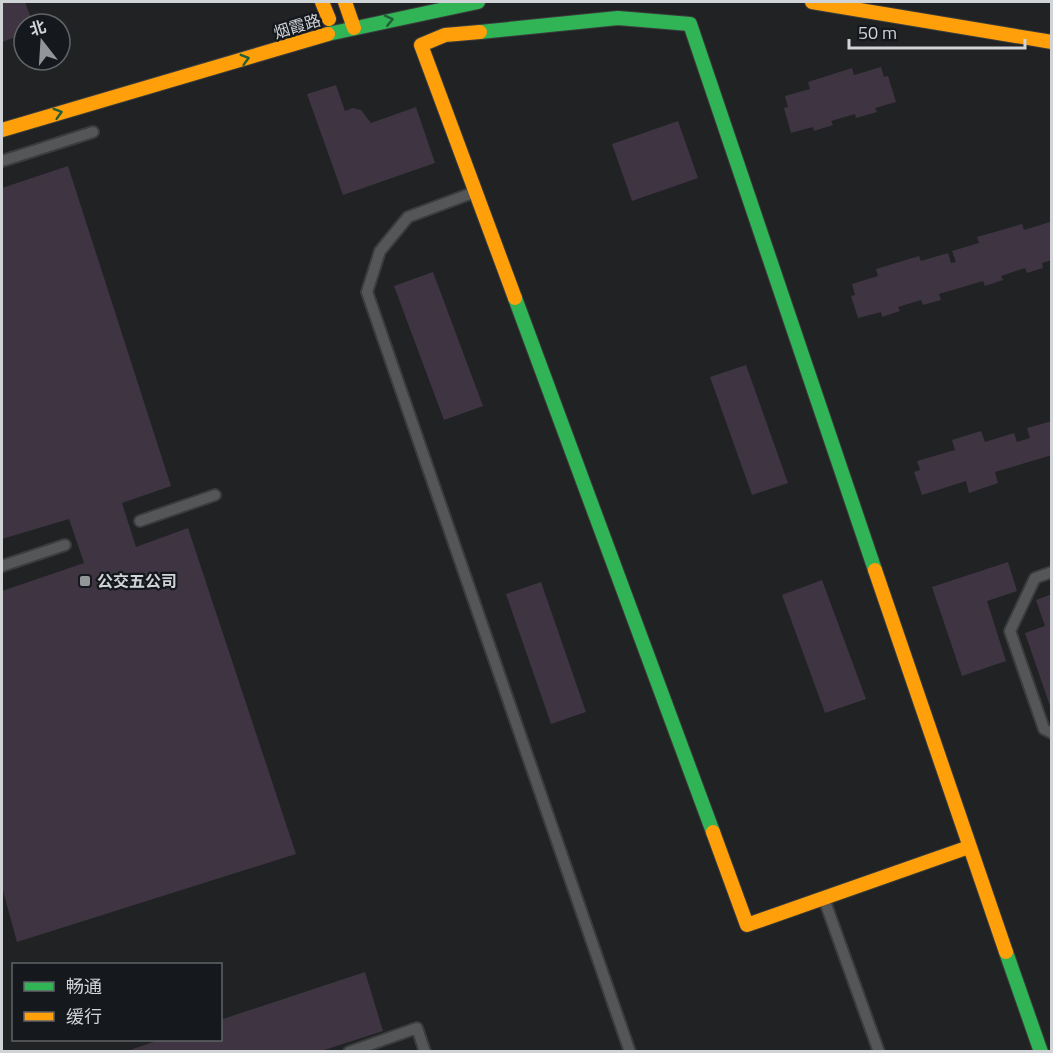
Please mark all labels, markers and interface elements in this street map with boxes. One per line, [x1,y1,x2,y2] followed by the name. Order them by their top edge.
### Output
[271,8,323,44] street label: 烟霞路
[12,12,72,72] north arrow
[849,12,1024,50] scale bar
[26,14,49,41] text: 北
[384,14,394,27] one-way arrow
[858,19,897,46] text: 50 m
[239,54,250,66] one-way arrow
[52,108,63,120] one-way arrow
[97,569,177,593] place label: 公交五公司
[78,574,92,588] marker: 公交五公司
[12,963,222,1041] legend
[66,973,102,1000] text: 畅通
[66,1003,102,1030] text: 缓行

